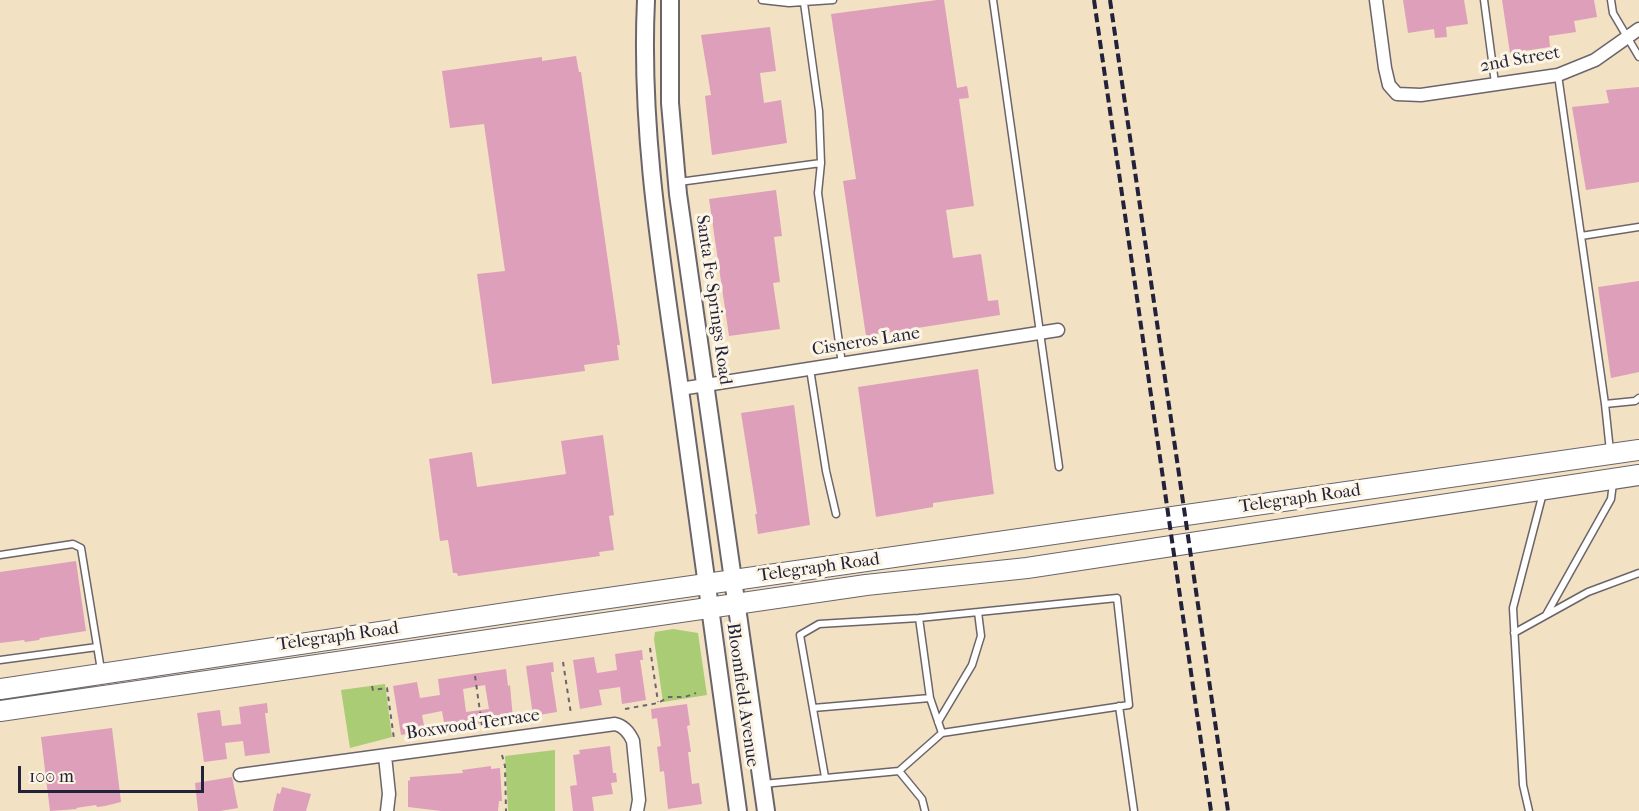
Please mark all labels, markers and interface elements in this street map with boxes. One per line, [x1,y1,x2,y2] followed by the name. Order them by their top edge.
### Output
[1478,42,1562,78] street label: 2nd Street
[690,214,736,386] street label: Santa Fe Springs Road
[811,323,921,361] street label: Cisneros Lane
[1238,480,1362,518] street label: Telegraph Road
[757,549,881,587] street label: Telegraph Road
[276,618,400,656] street label: Telegraph Road
[721,622,763,768] street label: Bloomfield Avenue
[405,705,541,745] street label: Boxwood Terrace
[21,754,207,792] scale bar
[29,766,74,787] text: 100 m

